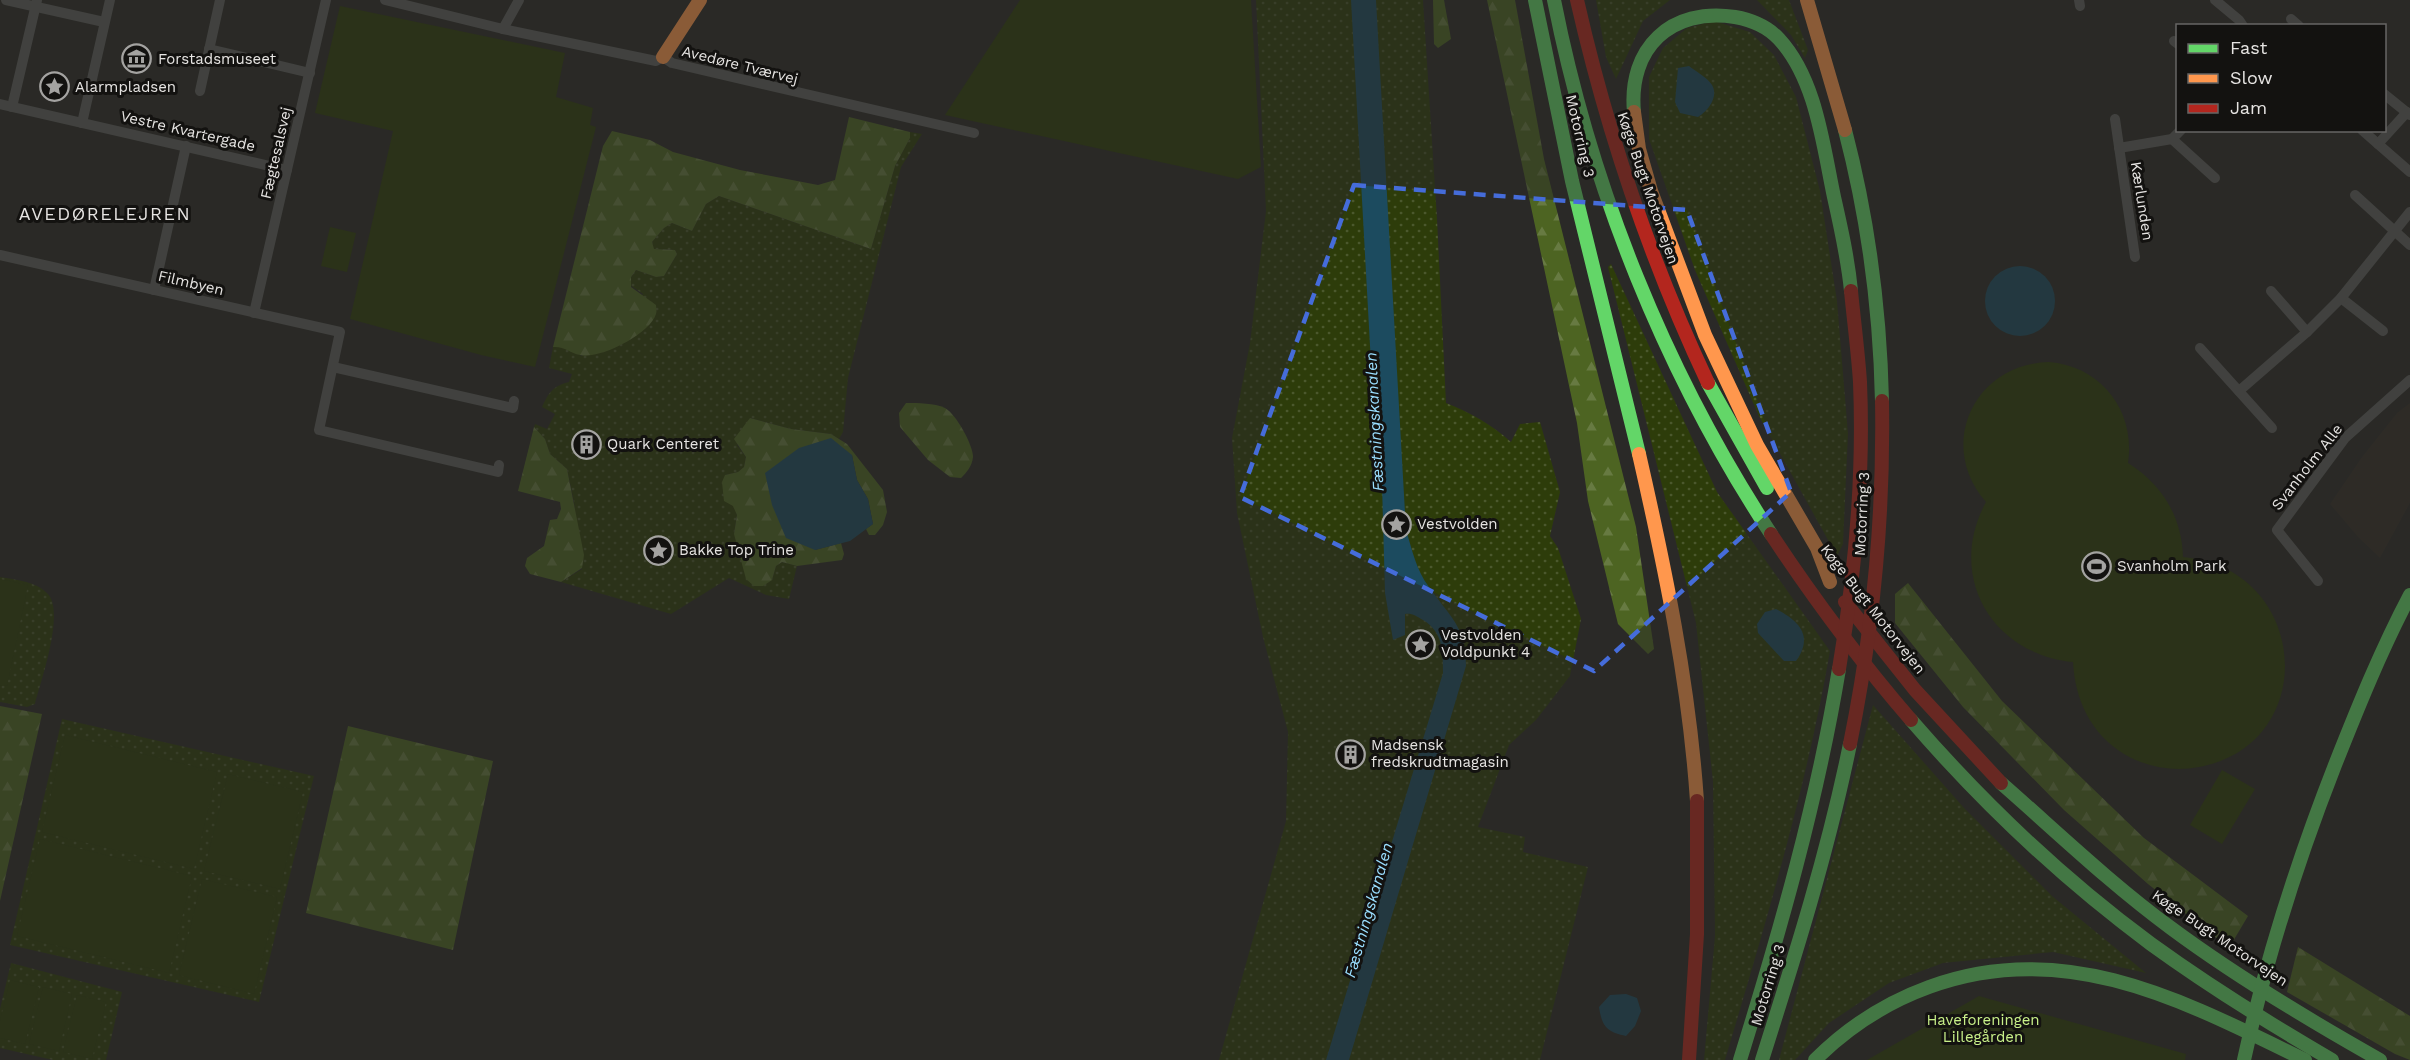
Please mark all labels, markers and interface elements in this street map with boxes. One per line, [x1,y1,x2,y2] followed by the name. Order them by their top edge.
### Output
[2176,24,2386,132] legend
[2230,37,2268,58] text: Fast
[680,42,800,88] street label: Avedøre Tværvej
[121,43,153,75] museum icon: Forstadsmuseet
[158,50,277,68] place label: Forstadsmuseet
[2230,67,2273,88] text: Slow
[38,71,70,103] place icon: Alarmpladsen
[75,78,176,96] place label: Alarmpladsen
[1562,93,1598,179] street label: Motorring 3
[2230,97,2267,118] text: Jam
[257,105,295,201] street label: Fægtesalsvej
[119,107,257,155] street label: Vestre Kvartergade
[1613,110,1683,266] street label: Køge Bugt Motorvejen
[2127,160,2157,242] street label: Kærlunden
[19,203,191,224] district label: AVEDØRELEJREN
[156,267,226,299] street label: Filmbyen
[1361,352,1388,492] water label: Fæstningskanalen
[2268,420,2346,514] street label: Svanholm Alle
[570,428,602,460] building icon: Quark Centeret
[607,435,720,453] place label: Quark Centeret
[1851,471,1873,557] street label: Motorring 3
[1380,508,1412,540] place icon: Vestvolden
[1417,515,1498,533] place label: Vestvolden
[642,534,674,566] place icon: Bakke Top Trine
[679,541,794,559] place label: Bakke Top Trine
[1817,541,1929,677] street label: Køge Bugt Motorvejen
[2080,550,2112,582] sports icon: Svanholm Park
[2117,557,2227,575] place label: Svanholm Park
[1441,626,1530,661] place label: Vestvolden Voldpunkt 4
[1404,628,1436,660] place icon: Vestvolden Voldpunkt 4
[1371,736,1509,771] place label: Madsensk fredskrudtmagasin
[1334,738,1366,770] building icon: Madsensk fredskrudtmagasin
[1340,840,1397,980] water label: Fæstningskanalen
[2149,886,2291,990] street label: Køge Bugt Motorvejen
[1747,942,1789,1028] street label: Motorring 3
[1926,1011,2040,1046] park label: Haveforeningen Lillegården

